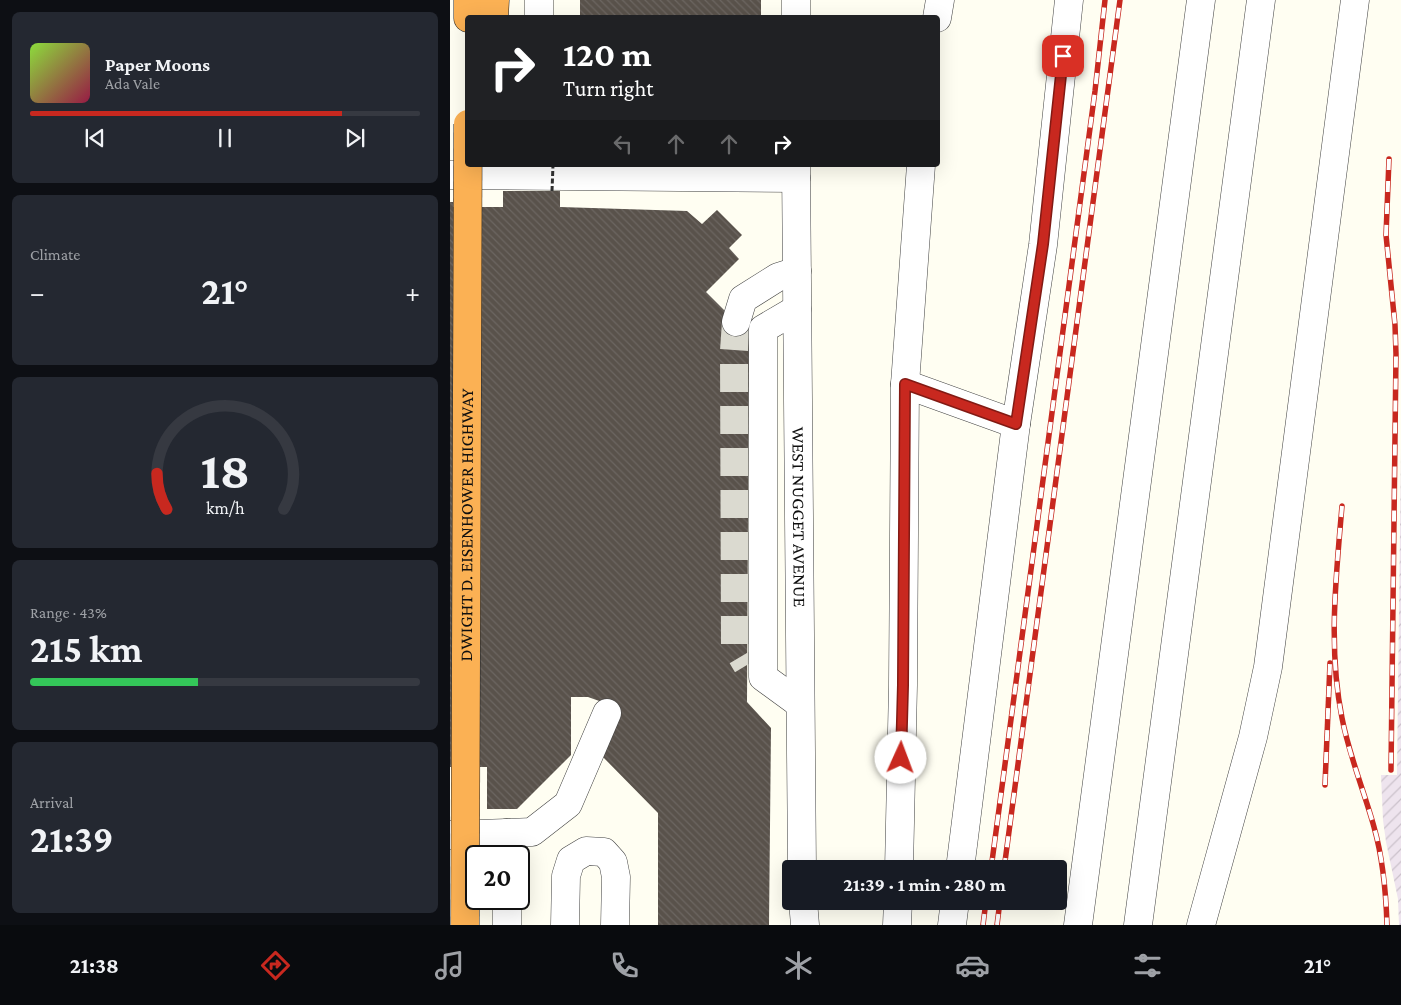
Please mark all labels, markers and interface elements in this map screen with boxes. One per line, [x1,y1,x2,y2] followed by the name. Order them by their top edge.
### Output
[480,35,545,100] icon: right
[563,35,652,74] text: 120 m
[1042,35,1084,77] pin
[1049,42,1077,70] icon: arrive
[105,54,210,75] text: Paper Moons
[105,75,160,92] text: Ada Vale
[563,76,654,101] text: Turn right
[81,124,109,152] icon: previous
[211,124,239,152] icon: pause
[341,124,369,152] icon: next
[609,130,637,158] icon: left
[662,130,690,158] icon: ahead
[715,130,743,158] icon: ahead
[768,130,796,158] icon: right
[30,246,80,263] text: Climate
[201,270,249,312] text: 21°
[30,277,45,308] text: −
[405,277,420,308] text: +
[456,388,477,662] street label: DWIGHT D. EISENHOWER HIGHWAY
[788,427,810,607] street label: WEST NUGGET AVENUE
[200,441,250,499] text: 18
[206,498,245,518] text: km/h
[30,604,107,621] text: Range · 43%
[30,628,142,670] text: 215 km
[874,731,926,783] position arrow
[30,794,74,811] text: Arrival
[30,818,113,860] text: 21:39
[465,845,530,910] speed limit sign: 20
[843,874,1006,895] text: 21:39 · 1 min · 280 m
[258,948,293,983] icon: directions
[432,948,467,983] icon: music
[607,948,642,983] icon: phone
[781,948,816,983] icon: climate
[955,948,990,983] icon: car
[1130,948,1165,983] icon: filters
[70,953,119,978] text: 21:38
[1304,953,1331,978] text: 21°

